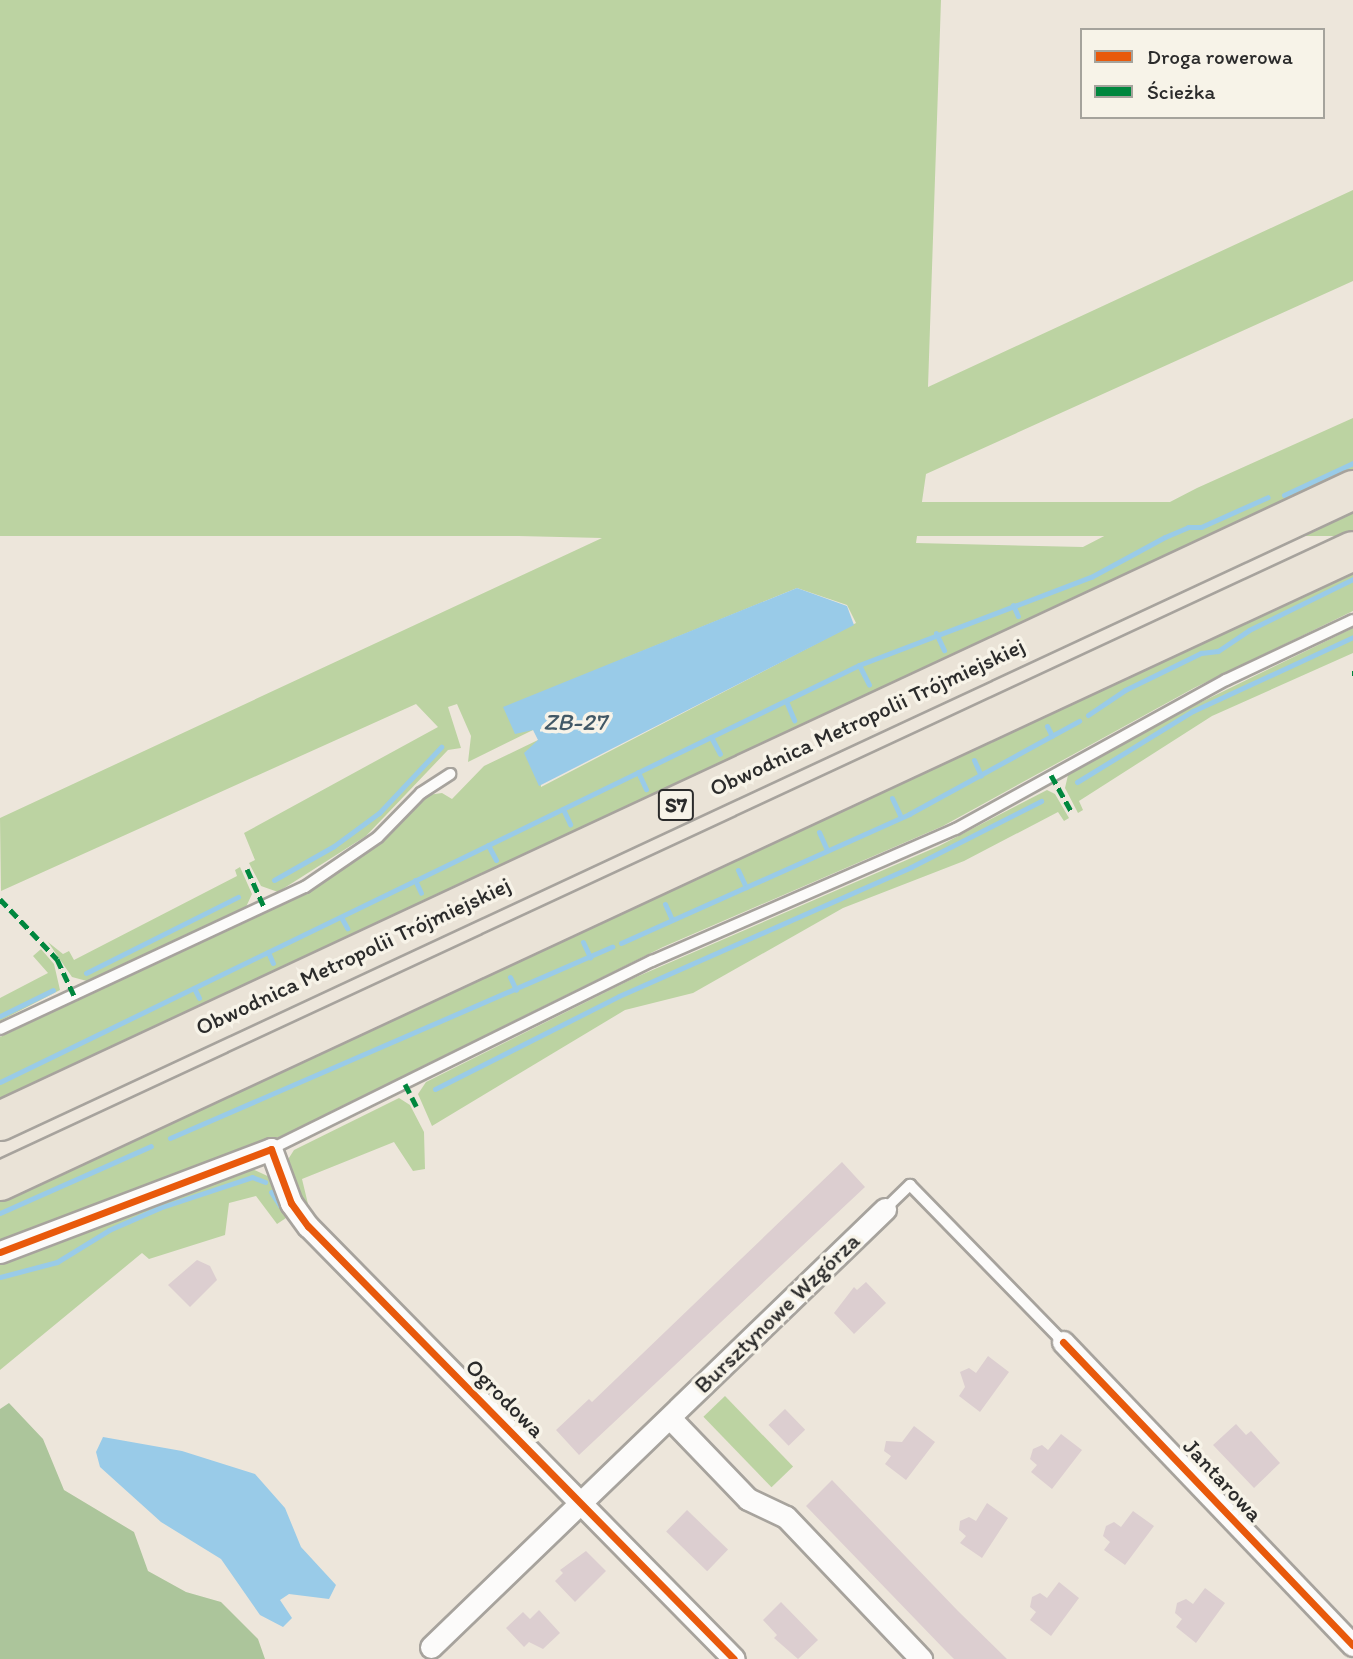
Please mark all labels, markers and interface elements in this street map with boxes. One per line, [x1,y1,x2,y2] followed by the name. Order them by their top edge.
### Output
[1080,28,1325,119] legend
[1147,44,1293,69] text: Droga rowerowa
[1147,79,1215,104] text: Ścieżka
[705,632,1029,802] street label: Obwodnica Metropolii Trójmiejskiej
[544,708,606,736] water label: ZB-27
[657,788,695,822] road number: S7
[191,871,515,1041] street label: Obwodnica Metropolii Trójmiejskiej
[689,1227,865,1399] street label: Bursztynowe Wzgórza
[460,1353,550,1443] street label: Ogrodowa
[1177,1433,1269,1527] street label: Jantarowa

